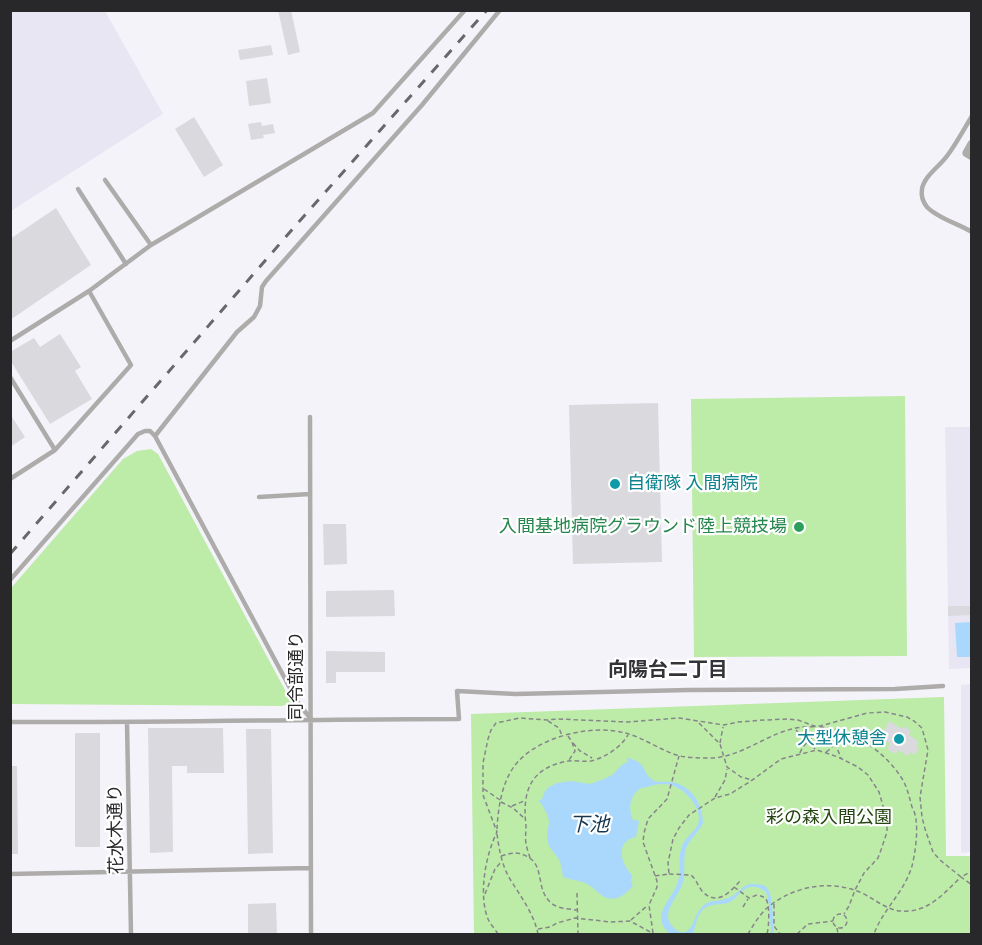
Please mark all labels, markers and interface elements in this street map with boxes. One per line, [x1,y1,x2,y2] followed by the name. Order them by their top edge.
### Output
[627,473,758,495] place label: 自衛隊 入間病院
[608,477,622,491] marker: 自衛隊 入間病院
[499,516,787,538] place label: 入間基地病院グラウンド陸上競技場
[792,520,806,534] marker: 入間基地病院グラウンド陸上競技場
[286,631,308,721] street label: 司令部通り
[608,658,728,682] district label: 向陽台二丁目
[797,728,887,750] place label: 大型休憩舎
[892,732,906,746] marker: 大型休憩舎
[104,784,128,874] street label: 花水木通り
[766,807,892,829] park label: 彩の森入間公園
[569,813,609,837] water label: 下池

